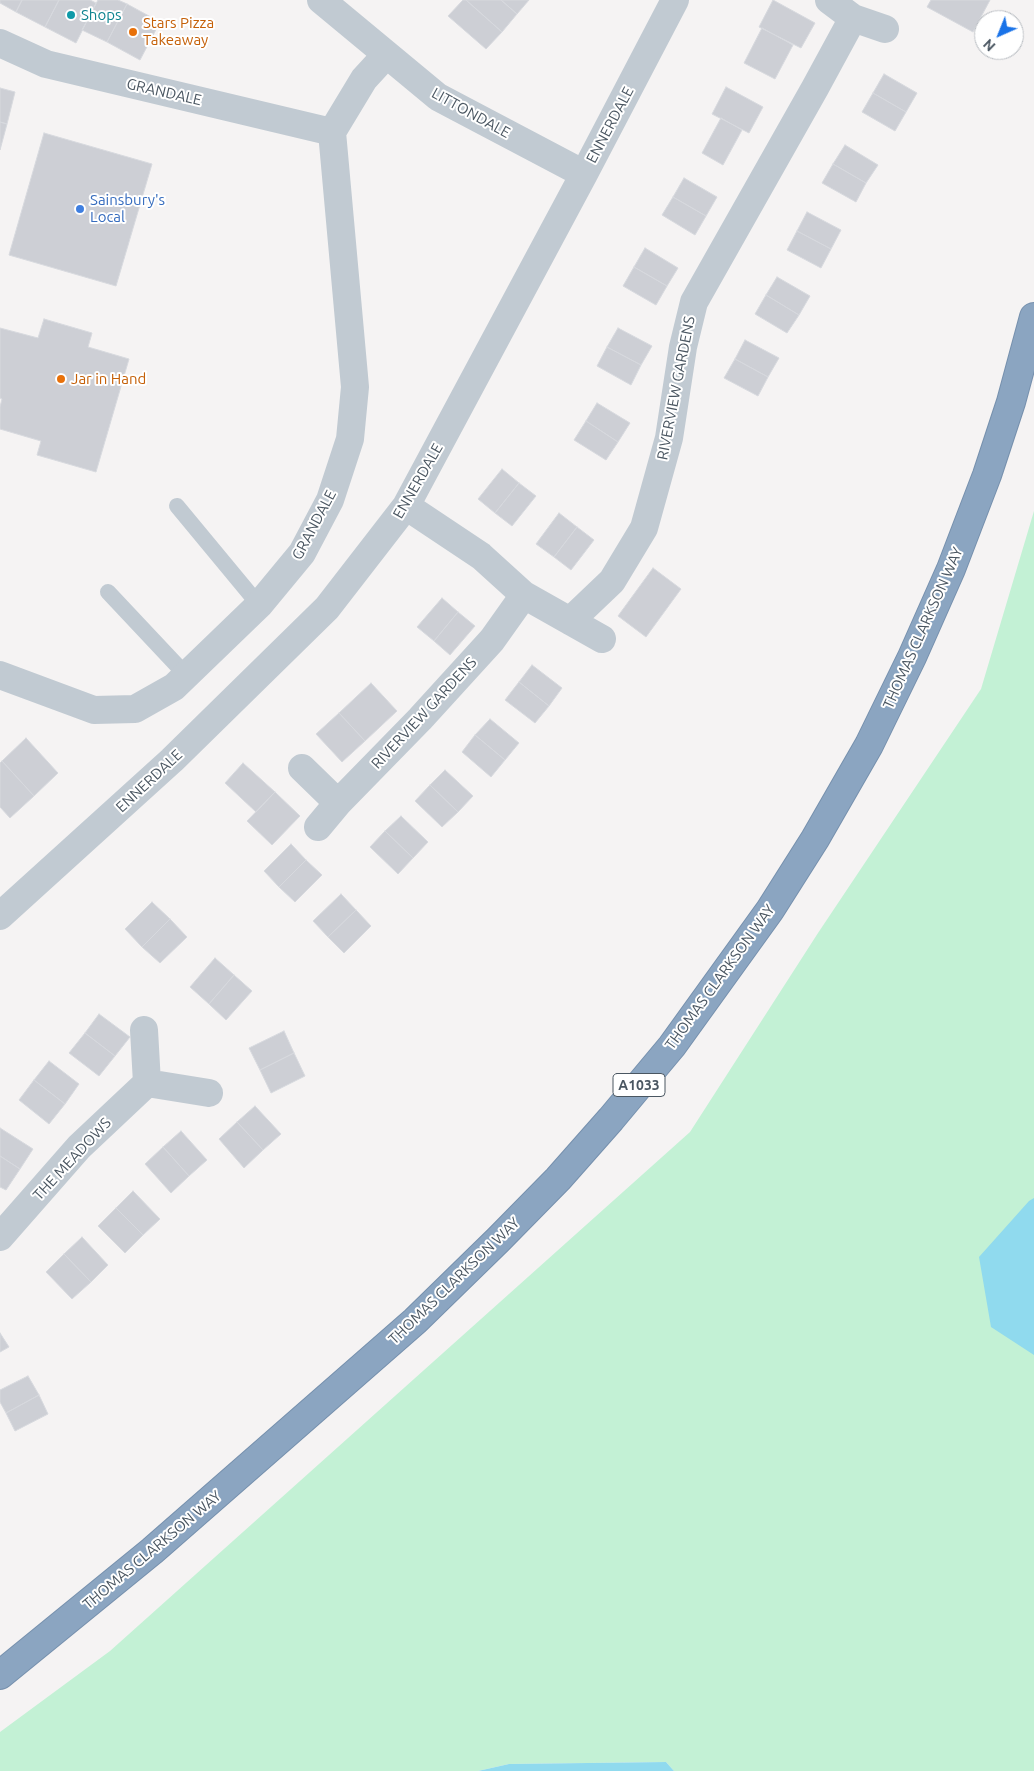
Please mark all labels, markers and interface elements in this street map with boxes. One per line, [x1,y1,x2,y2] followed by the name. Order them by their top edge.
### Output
[81,6,121,24] place label: Shops
[65,9,77,21] marker: Shops
[974,10,1024,60] north arrow
[143,14,214,49] place label: Stars Pizza Takeaway
[127,26,139,38] marker: Stars Pizza Takeaway
[980,36,999,54] text: N
[125,75,203,109] street label: GRANDALE
[429,84,513,142] street label: LITTONDALE
[582,84,638,166] street label: ENNERDALE
[90,191,165,226] place label: Sainsbury's Local
[74,203,86,215] marker: Sainsbury's Local
[653,315,699,461] street label: RIVERVIEW GARDENS
[71,370,146,388] place label: Jar in Hand
[55,373,67,385] marker: Jar in Hand
[389,440,447,522] street label: ENNERDALE
[288,487,340,563] street label: GRANDALE
[879,544,967,712] street label: THOMAS CLARKSON WAY
[368,653,480,773] street label: RIVERVIEW GARDENS
[112,746,186,816] street label: ENNERDALE
[661,901,779,1053] street label: THOMAS CLARKSON WAY
[613,1074,665,1096] road number: A1033
[29,1114,115,1204] street label: THE MEADOWS
[385,1214,523,1348] street label: THOMAS CLARKSON WAY
[79,1487,225,1613] street label: THOMAS CLARKSON WAY

